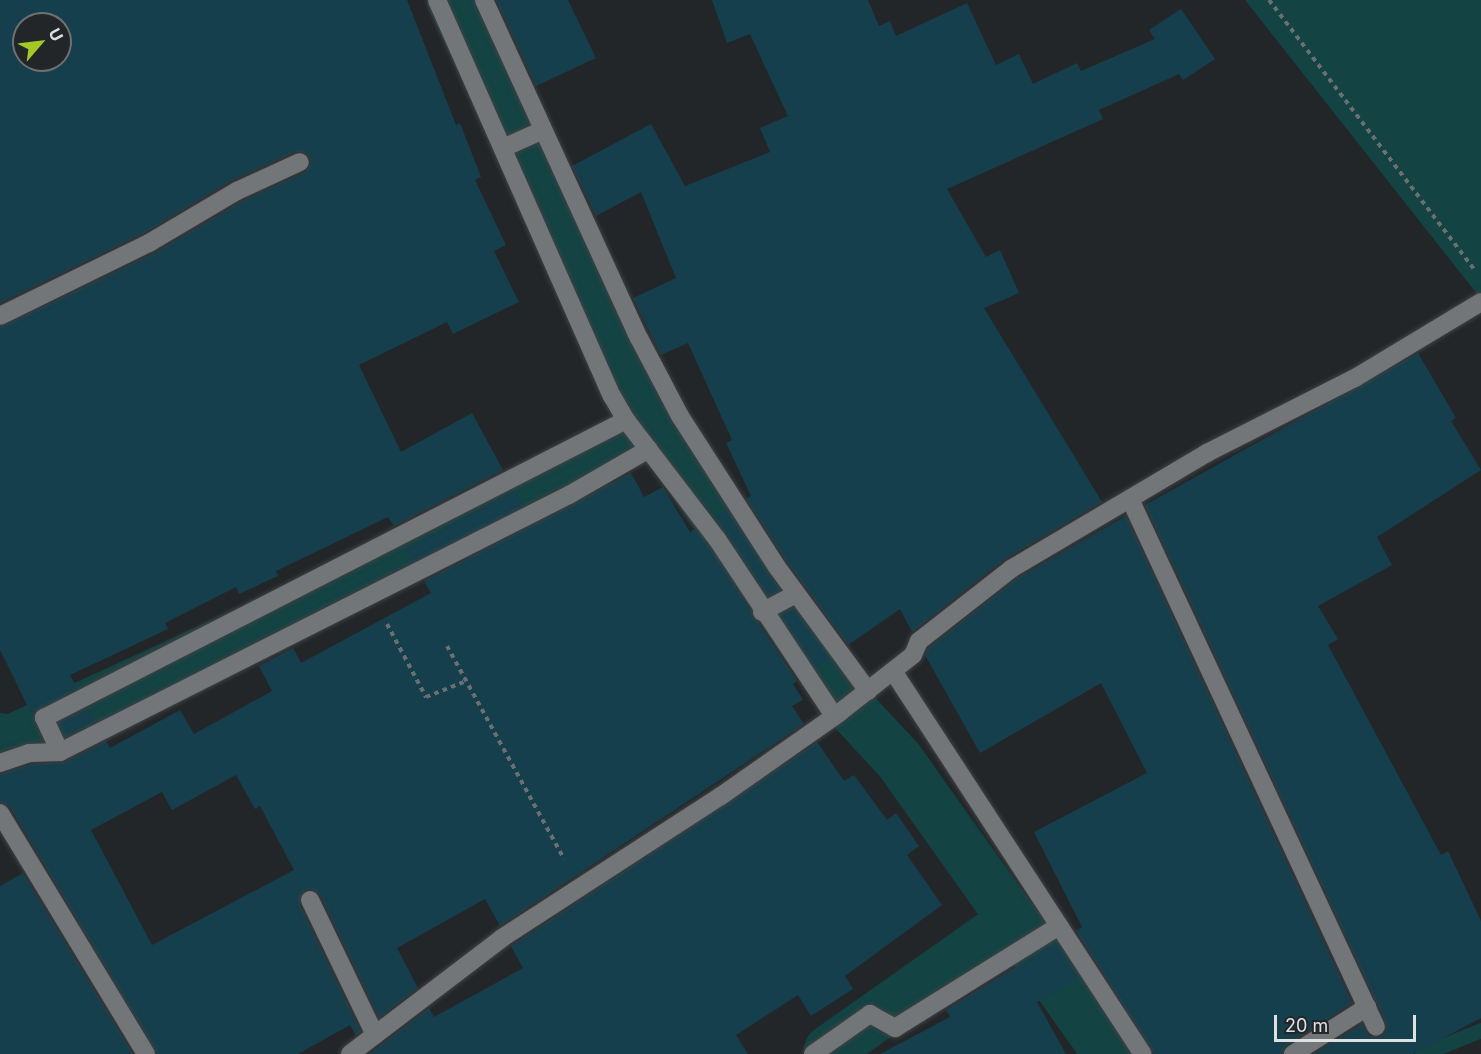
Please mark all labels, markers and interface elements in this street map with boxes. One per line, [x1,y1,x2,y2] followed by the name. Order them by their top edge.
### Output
[12,12,72,72] north arrow
[45,25,68,44] text: U
[1277,1003,1420,1041] scale bar
[1285,1015,1328,1036] text: 20 m

